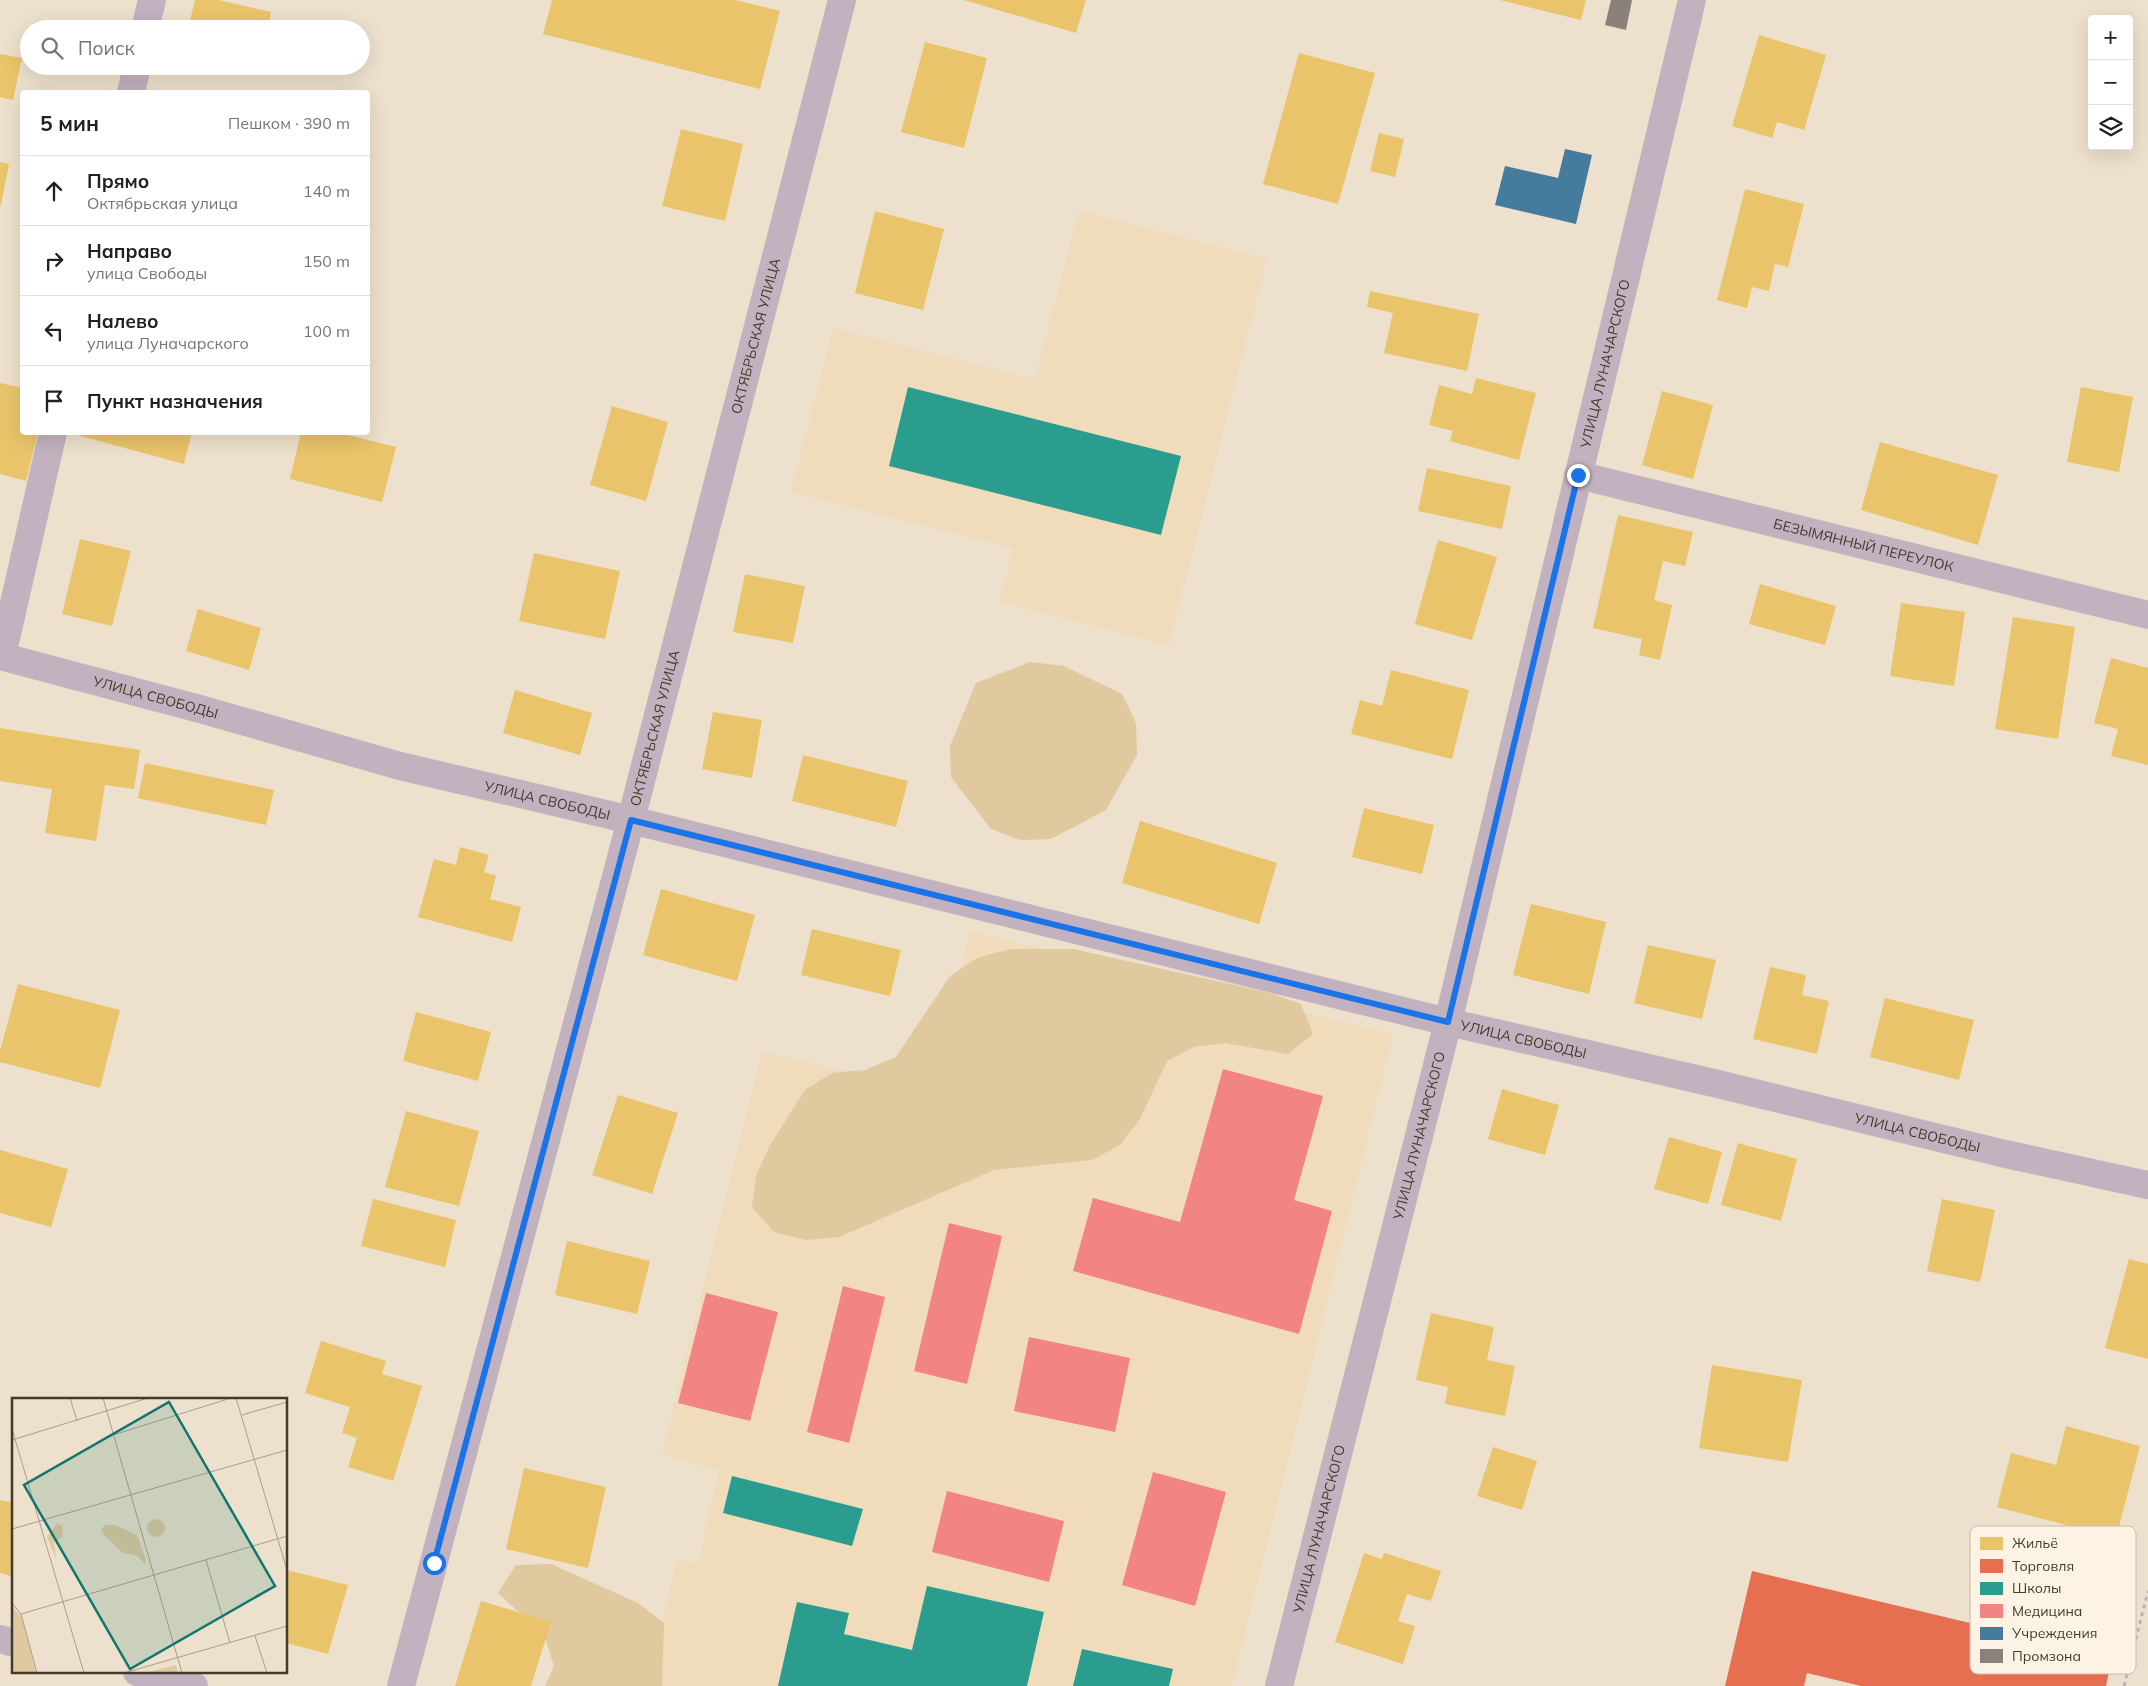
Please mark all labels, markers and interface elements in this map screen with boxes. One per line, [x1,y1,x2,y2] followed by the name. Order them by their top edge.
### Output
[2088,15,2133,150] map controls
[2088,15,2133,60] button: +
[20,20,370,75] search box
[38,34,66,62] icon: search
[78,36,135,60] text: Поиск
[2088,60,2133,105] button: −
[2088,105,2133,150] button: layers
[40,110,99,136] text: 5 мин
[228,113,350,133] text: Пешком · 390 m
[87,169,149,193] text: Прямо
[40,177,68,205] icon: ahead
[303,181,350,201] text: 140 m
[87,193,238,213] text: Октябрьская улица
[87,239,172,263] text: Направо
[40,247,68,275] icon: right
[303,251,350,271] text: 150 m
[727,255,784,416] street label: ОКТЯБРЬСКАЯ УЛИЦА
[87,263,207,283] text: улица Свободы
[1576,277,1634,451] street label: УЛИЦА ЛУНАЧАРСКОГО
[87,309,159,333] text: Налево
[40,317,68,345] icon: left
[303,321,350,341] text: 100 m
[87,333,249,353] text: улица Луначарского
[40,387,68,415] icon: arrive
[87,389,263,413] text: Пункт назначения
[1567,464,1590,487] route end
[1772,514,1956,576] street label: БЕЗЫМЯННЫЙ ПЕРЕУЛОК
[626,647,684,808] street label: ОКТЯБРЬСКАЯ УЛИЦА
[90,672,220,723] street label: УЛИЦА СВОБОДЫ
[481,777,612,824] street label: УЛИЦА СВОБОДЫ
[1457,1016,1588,1063] street label: УЛИЦА СВОБОДЫ
[1389,1049,1449,1223] street label: УЛИЦА ЛУНАЧАРСКОГО
[1852,1108,1982,1157] street label: УЛИЦА СВОБОДЫ
[12,1398,288,1674] inset map
[1289,1443,1349,1616] street label: УЛИЦА ЛУНАЧАРСКОГО
[1970,1526,2136,1674] legend
[2012,1534,2058,1552] text: Жильё
[423,1552,446,1575] route start
[2012,1557,2074,1575] text: Торговля
[2012,1579,2061,1597] text: Школы
[2012,1602,2082,1620] text: Медицина
[2011,1624,2097,1642] text: Учреждения
[2012,1647,2081,1665] text: Промзона

